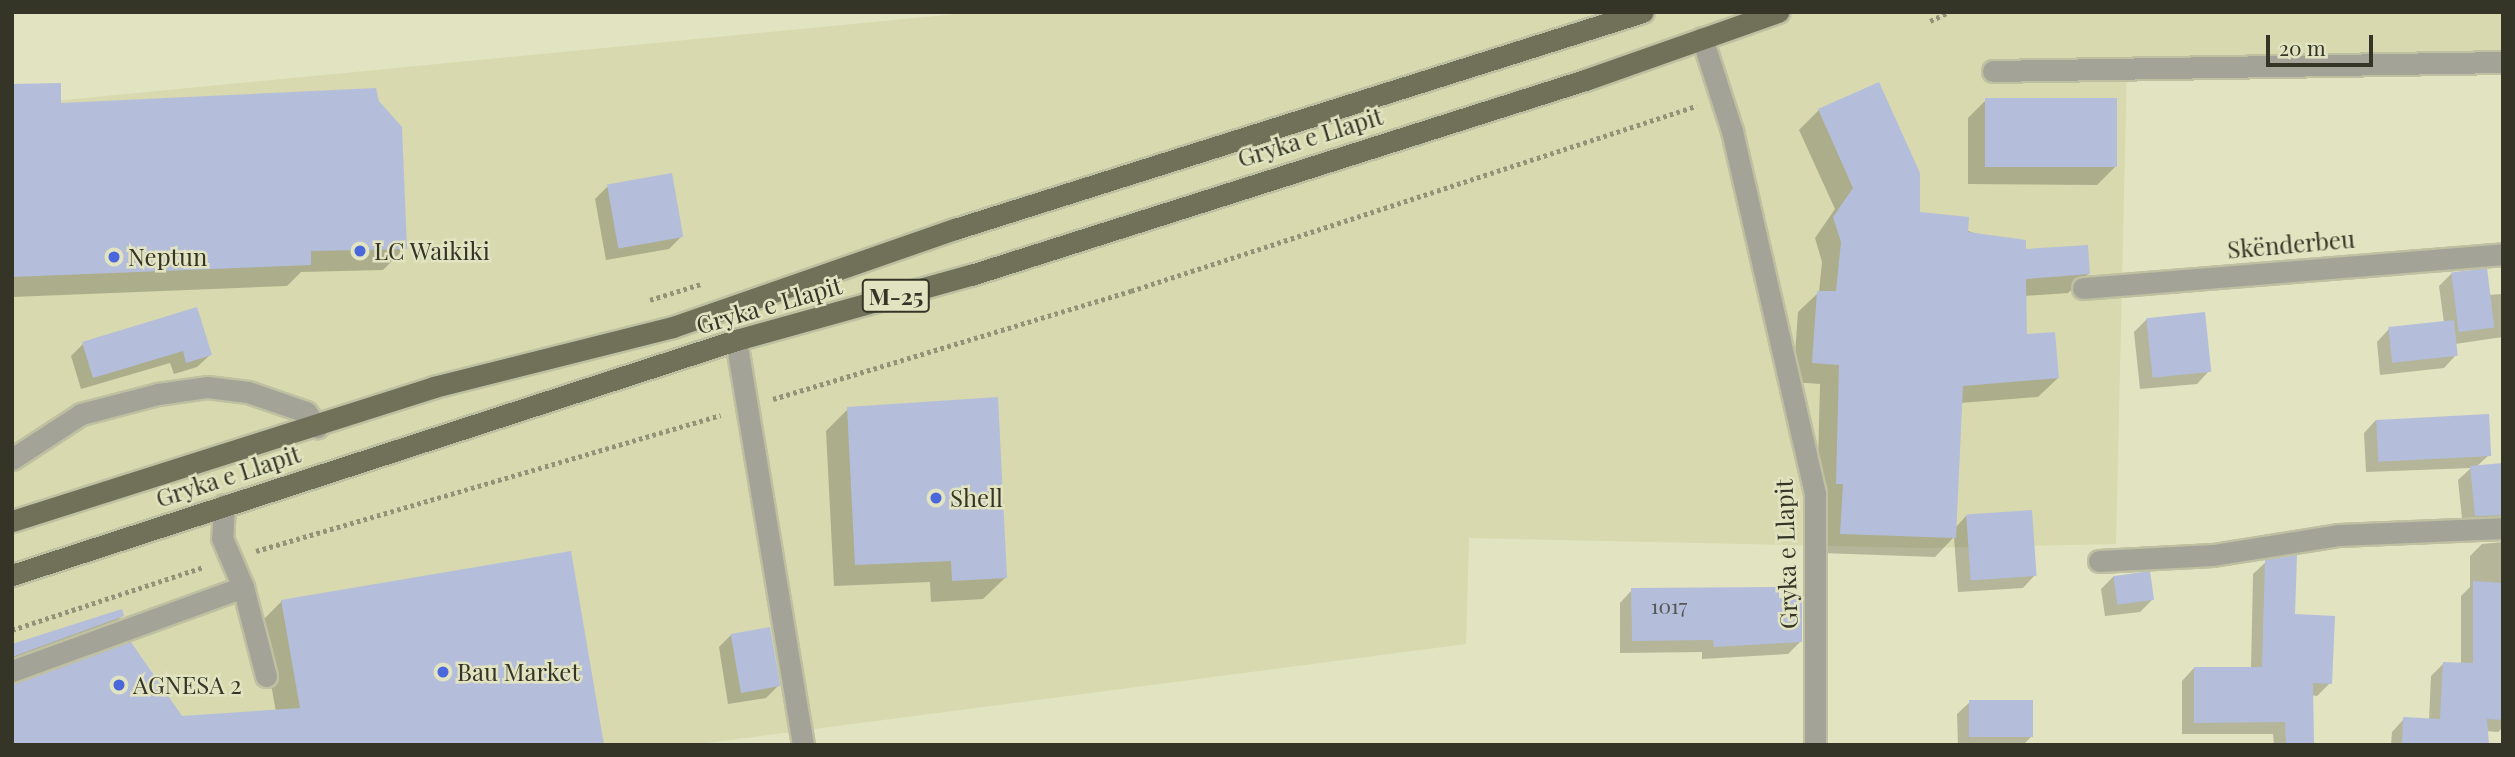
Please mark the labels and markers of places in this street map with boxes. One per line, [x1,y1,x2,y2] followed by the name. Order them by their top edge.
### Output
[374,237,491,265] place label: LC Waikiki
[128,243,207,271] place label: Neptun
[352,243,368,259] marker: LC Waikiki
[106,249,122,265] marker: Neptun
[950,484,1003,512] place label: Shell
[928,490,944,506] marker: Shell
[457,658,580,686] place label: Bau Market
[435,664,451,680] marker: Bau Market
[133,671,242,699] place label: AGNESA 2
[111,677,127,693] marker: AGNESA 2

